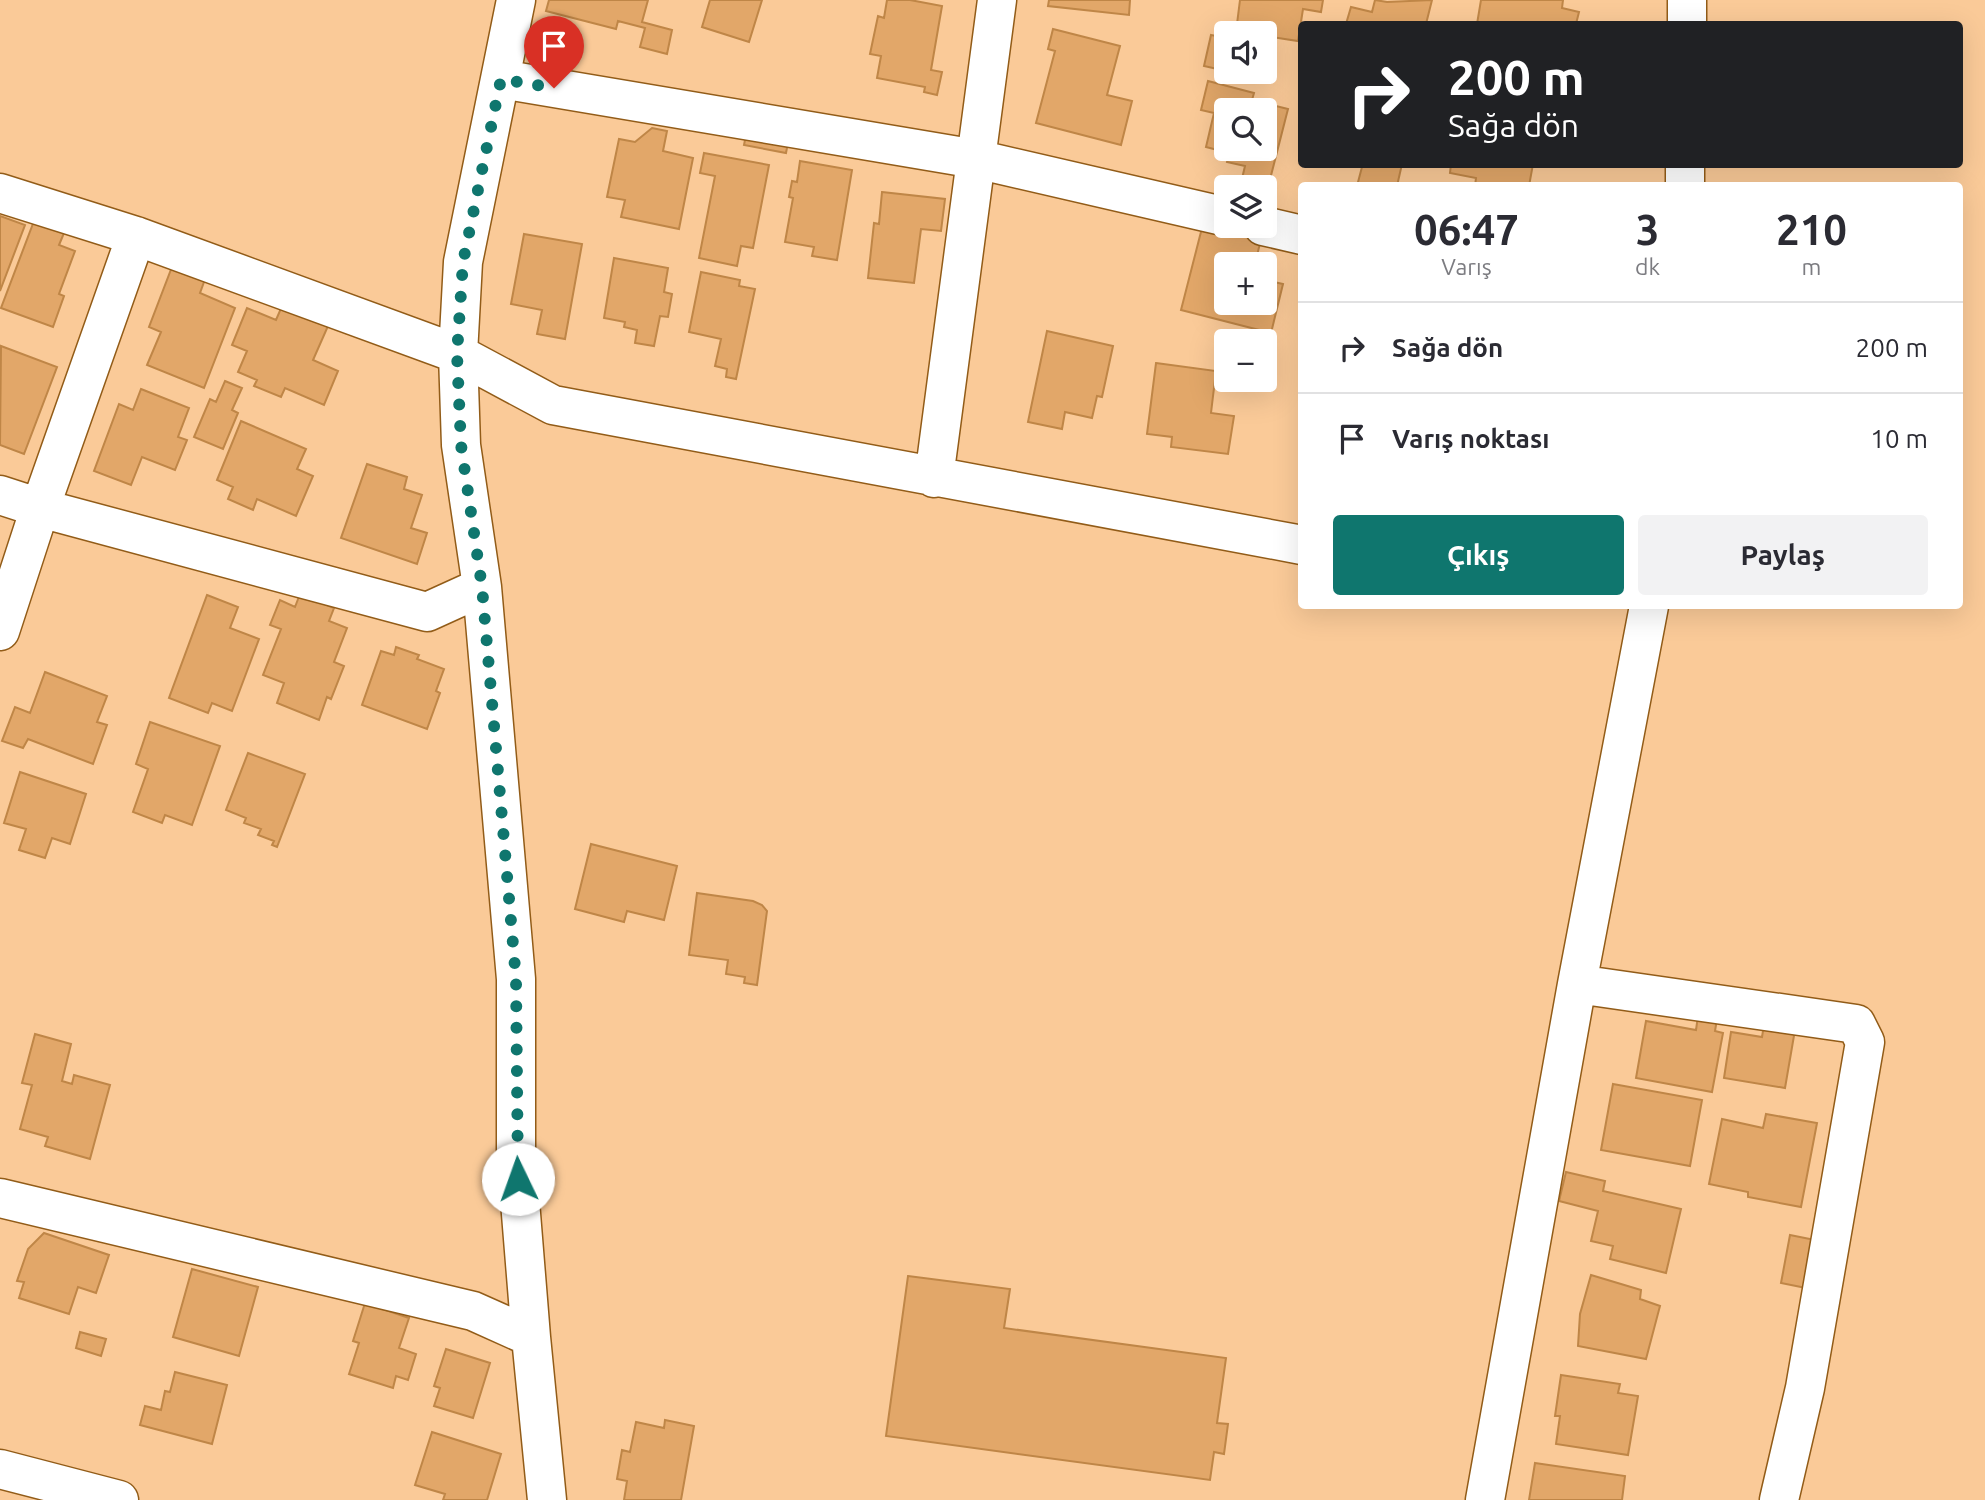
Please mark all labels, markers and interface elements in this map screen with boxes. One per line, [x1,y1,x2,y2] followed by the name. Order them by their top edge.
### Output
[524,16,584,88] pin
[1214,21,1277,392] map controls
[1214,21,1277,84] button: sound
[535,27,573,65] icon: arrive
[1333,49,1424,140] icon: right
[1448,49,1585,104] text: 200 m
[1214,98,1277,161] button: search
[1448,107,1579,143] text: Sağa dön
[1214,175,1277,238] button: layers
[1414,206,1519,253] text: 06:47
[1636,206,1659,253] text: 3
[1776,206,1847,253] text: 210
[1214,252,1277,315] button: +
[1441,254,1492,279] text: Varış
[1635,254,1660,279] text: dk
[1802,254,1821,279] text: m
[1214,329,1277,392] button: −
[1333,329,1371,367] icon: right
[1392,333,1503,362] text: Sağa dön
[1856,333,1928,362] text: 200 m
[1333,420,1371,458] icon: arrive
[1392,424,1549,453] text: Varış noktası
[1870,424,1928,453] text: 10 m
[1333,515,1624,595] button: Çıkış
[1638,515,1928,595] button: Paylaş
[481,1142,555,1216] position arrow

